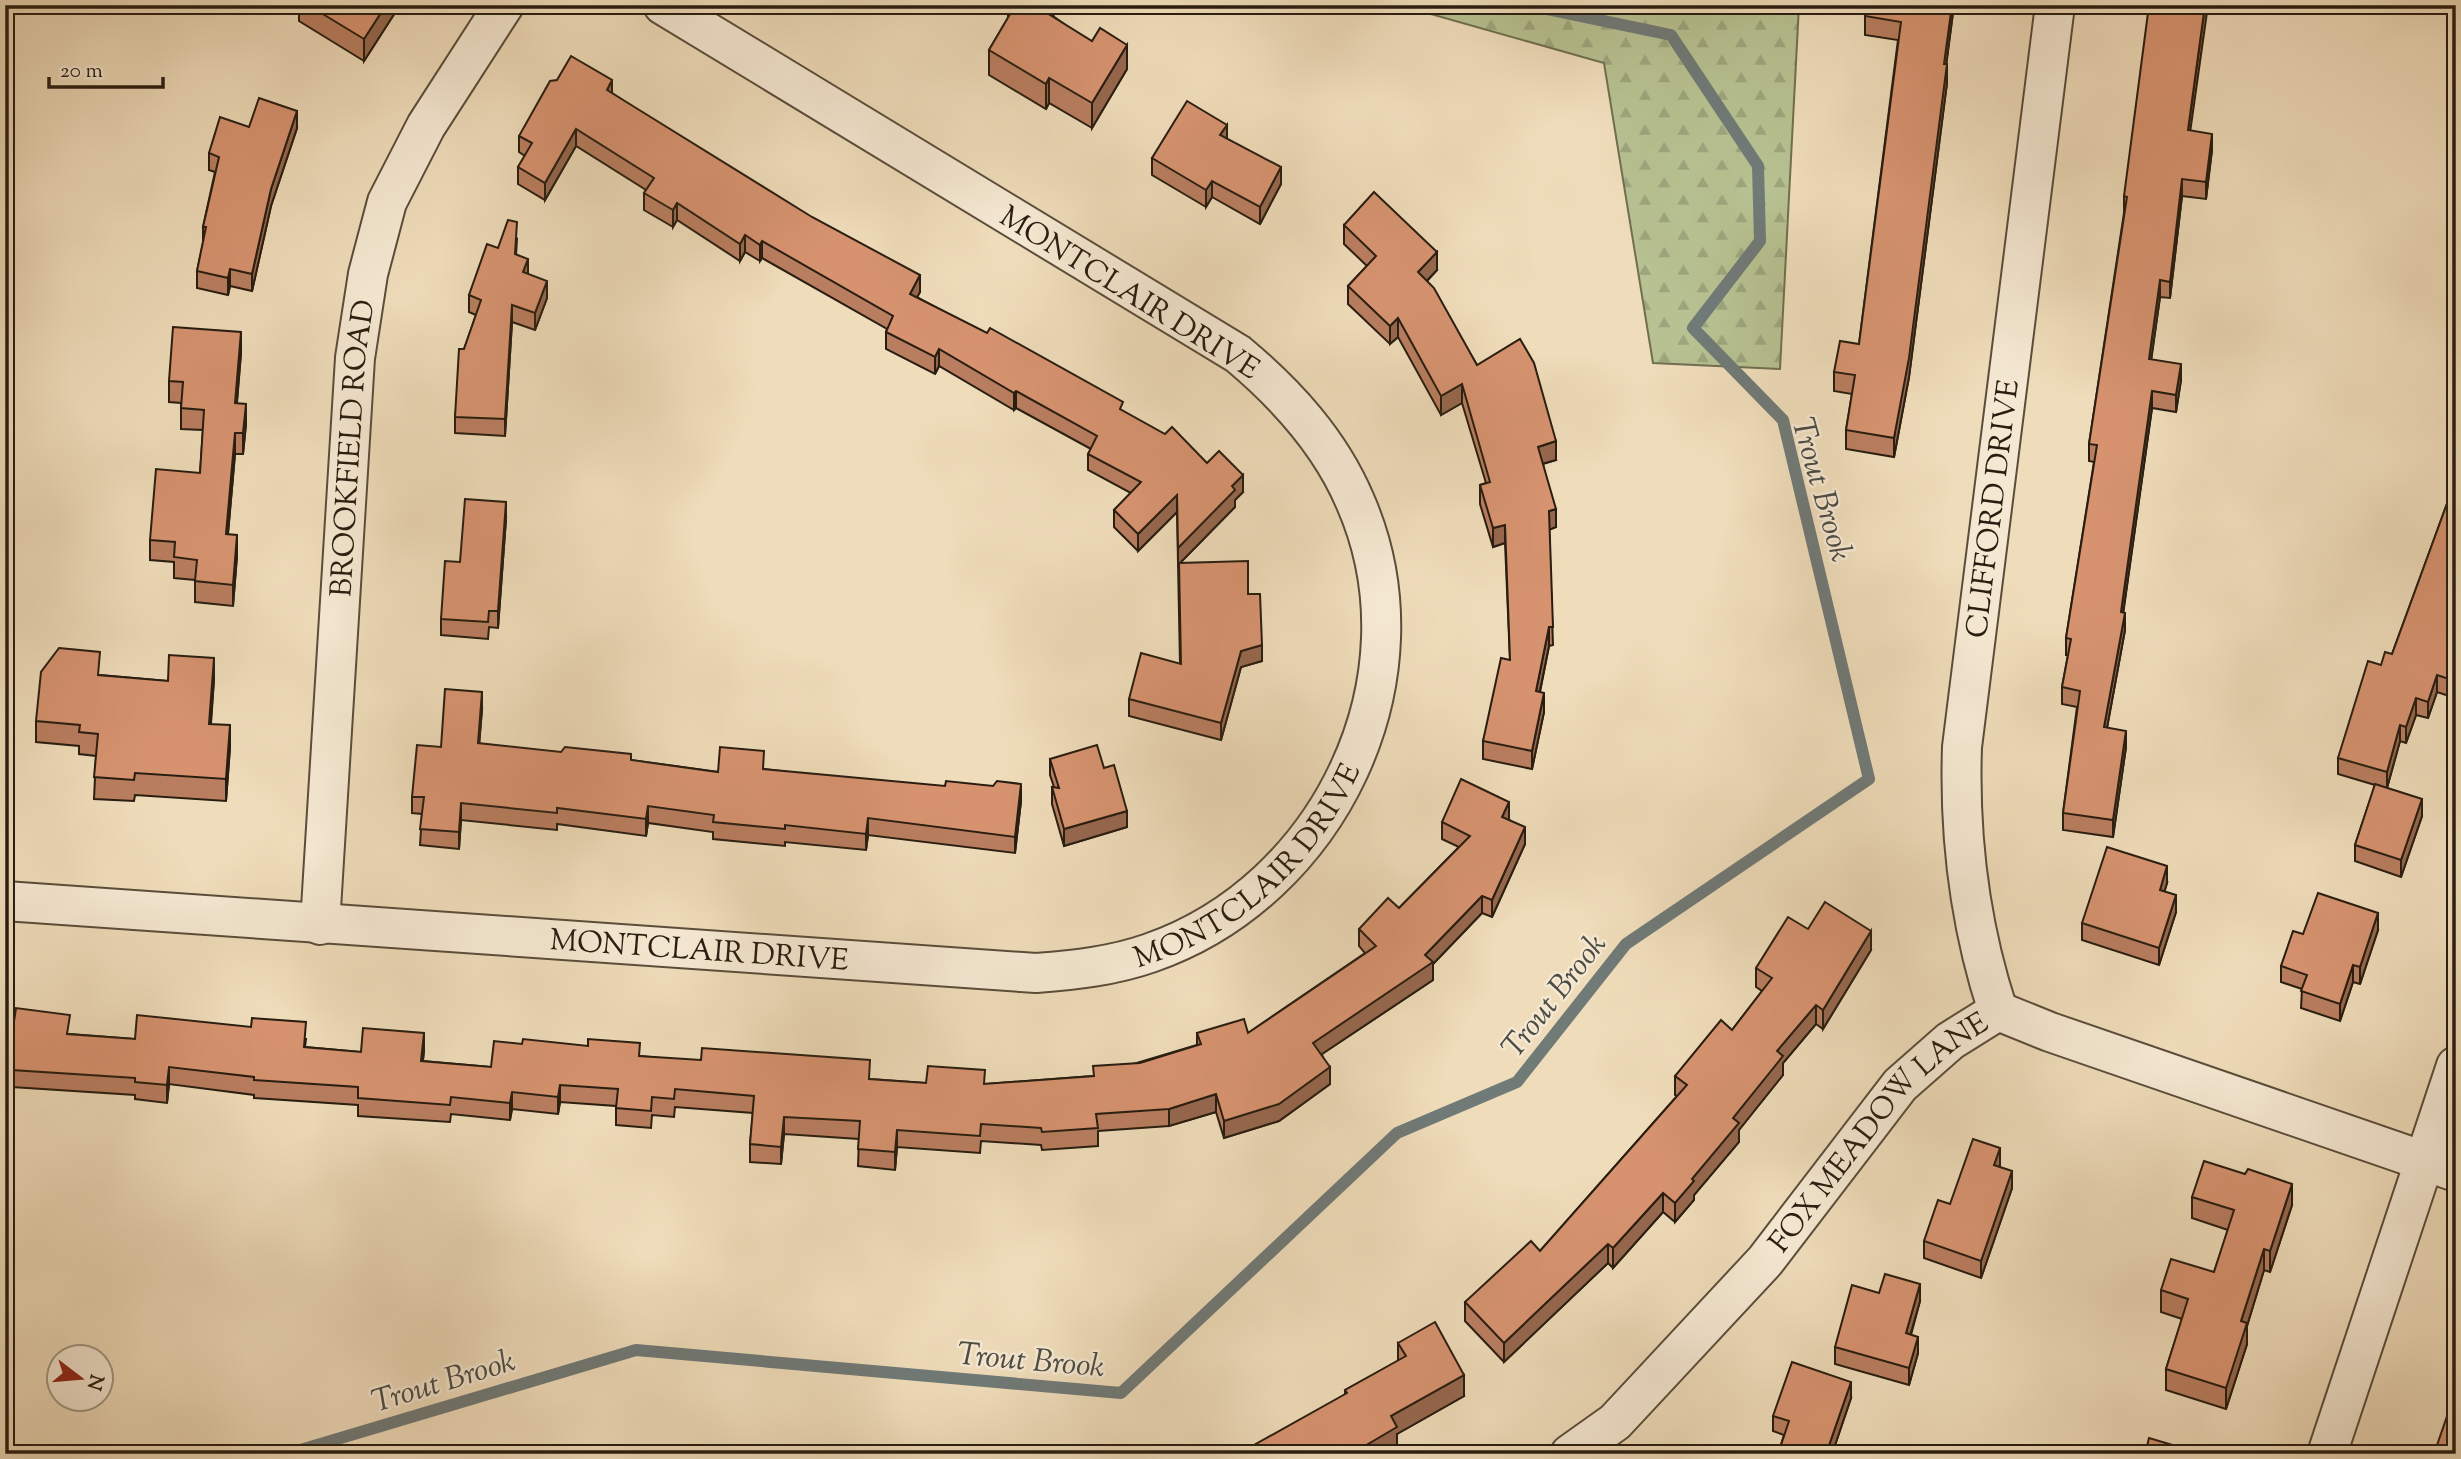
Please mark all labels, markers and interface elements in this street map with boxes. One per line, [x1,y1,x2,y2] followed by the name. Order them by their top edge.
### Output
[49,46,163,90] scale bar
[60,57,103,87] text: 20 m
[990,197,1267,392] street label: MONTCLAIR DRIVE
[321,297,388,598] street label: BROOKFIELD ROAD
[1957,377,2032,641] street label: CLIFFORD DRIVE
[1778,412,1863,567] water label: Trout Brook
[1129,757,1373,981] street label: MONTCLAIR DRIVE
[548,920,850,984] street label: MONTCLAIR DRIVE
[1492,924,1619,1069] water label: Trout Brook
[1760,1003,1997,1263] street label: FOX MEADOW LANE
[955,1333,1106,1391] water label: Trout Brook
[366,1339,521,1426] water label: Trout Brook
[46,1344,116,1414] north arrow
[79,1371,109,1393] text: N

